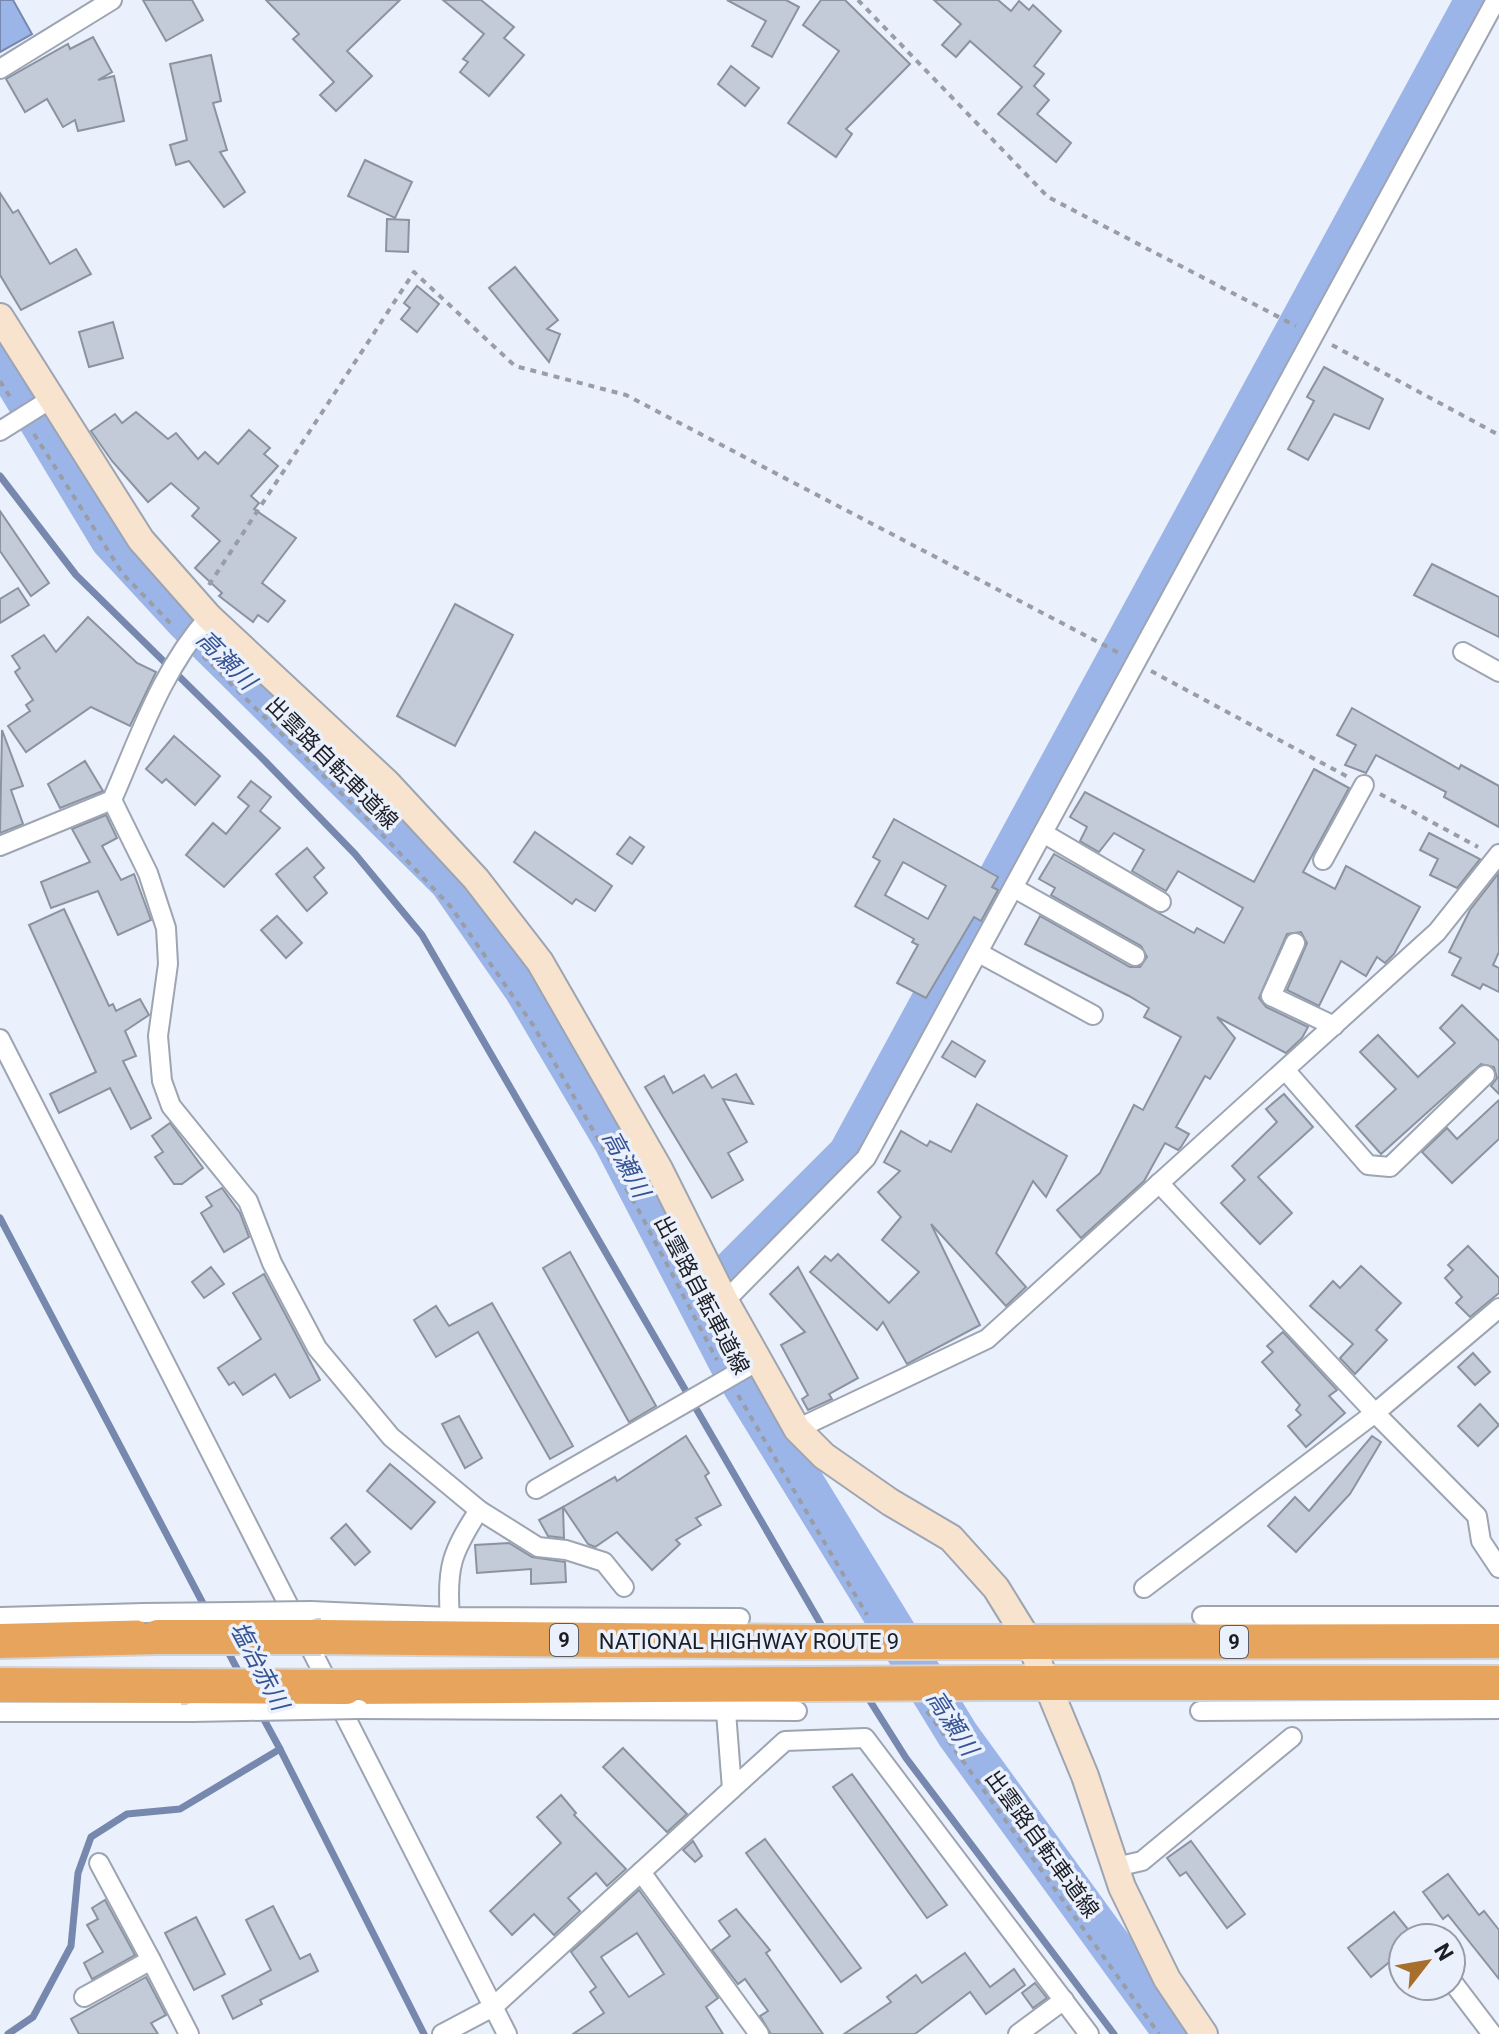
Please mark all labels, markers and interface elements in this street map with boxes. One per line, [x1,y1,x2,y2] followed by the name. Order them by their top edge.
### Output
[191,625,263,697] water label: 高瀬川
[261,692,403,834] street label: 出雲路自転車道線
[597,1126,657,1205] water label: 高瀬川
[650,1211,754,1379] street label: 出雲路自転車道線
[224,1617,295,1718] water label: 塩冶赤川
[550,1624,578,1656] road number: 9
[1220,1626,1248,1658] road number: 9
[599,1629,899,1654] street label: NATIONAL HIGHWAY ROUTE 9
[921,1685,985,1763] water label: 高瀬川
[980,1765,1104,1923] street label: 出雲路自転車道線
[1387,1922,1467,2002] north arrow
[1429,1939,1458,1965] text: N

